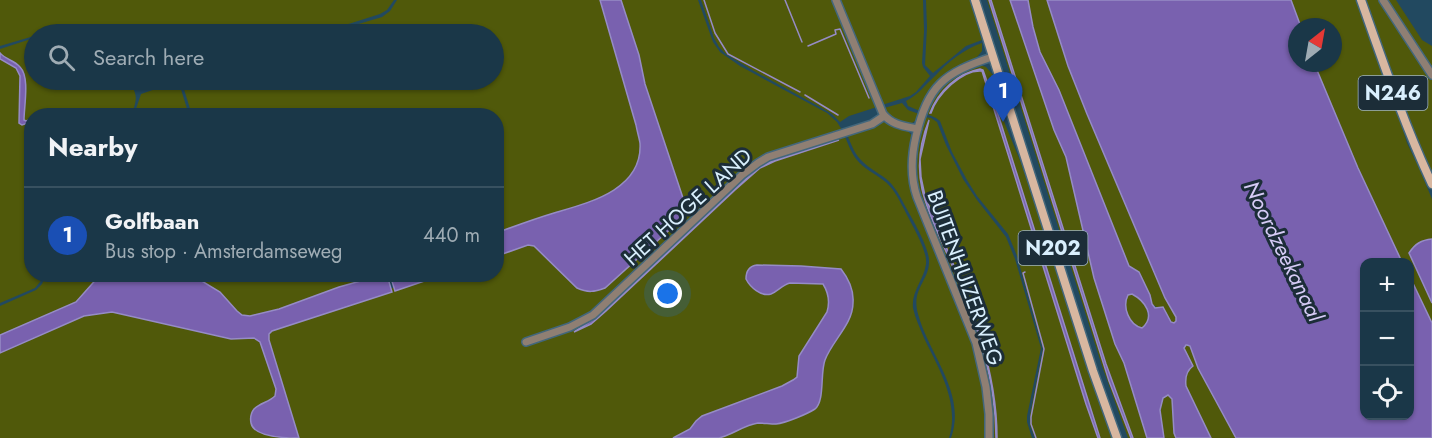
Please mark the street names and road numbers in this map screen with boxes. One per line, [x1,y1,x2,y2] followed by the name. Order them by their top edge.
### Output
[1358,76,1428,110] road number: N246
[617,141,759,273] street label: HET HOGE LAND
[919,186,1011,370] street label: BUITENHUIZERWEG
[1018,231,1088,265] road number: N202

